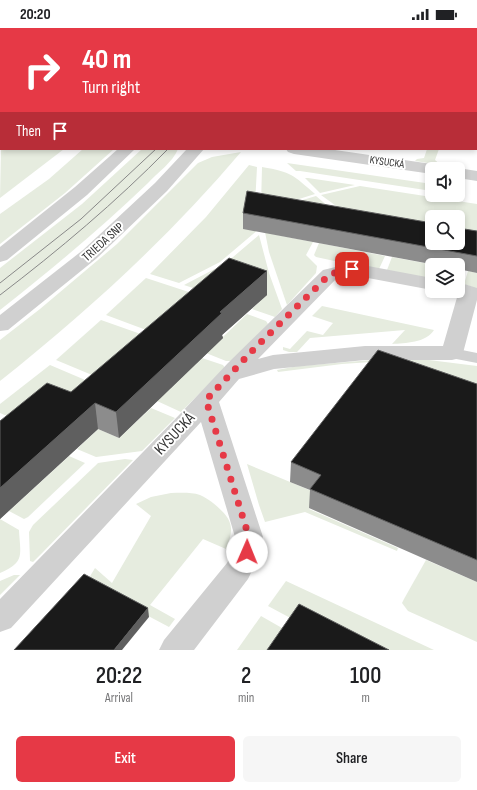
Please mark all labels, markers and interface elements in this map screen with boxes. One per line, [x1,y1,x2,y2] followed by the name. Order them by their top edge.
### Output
[20,5,51,24] text: 20:20
[82,43,131,76] text: 40 m
[16,44,68,96] icon: right
[82,77,140,98] text: Turn right
[49,120,71,142] icon: arrive
[16,122,41,141] text: Then
[369,153,405,171] street label: KYSUCKÁ
[425,162,465,298] map controls
[425,162,465,202] button: sound
[425,210,465,250] button: search
[79,219,128,265] street label: TRIEDA SNP
[335,252,369,286] pin
[341,258,363,280] icon: arrive
[425,258,465,298] button: layers
[151,409,199,459] street label: KYSUCKÁ
[226,531,268,573] position arrow
[96,661,142,690] text: 20:22
[241,661,251,690] text: 2
[350,661,381,690] text: 100
[105,690,133,706] text: Arrival
[238,690,254,706] text: min
[361,690,370,706] text: m
[16,736,235,782] button: Exit
[243,736,461,782] button: Share

